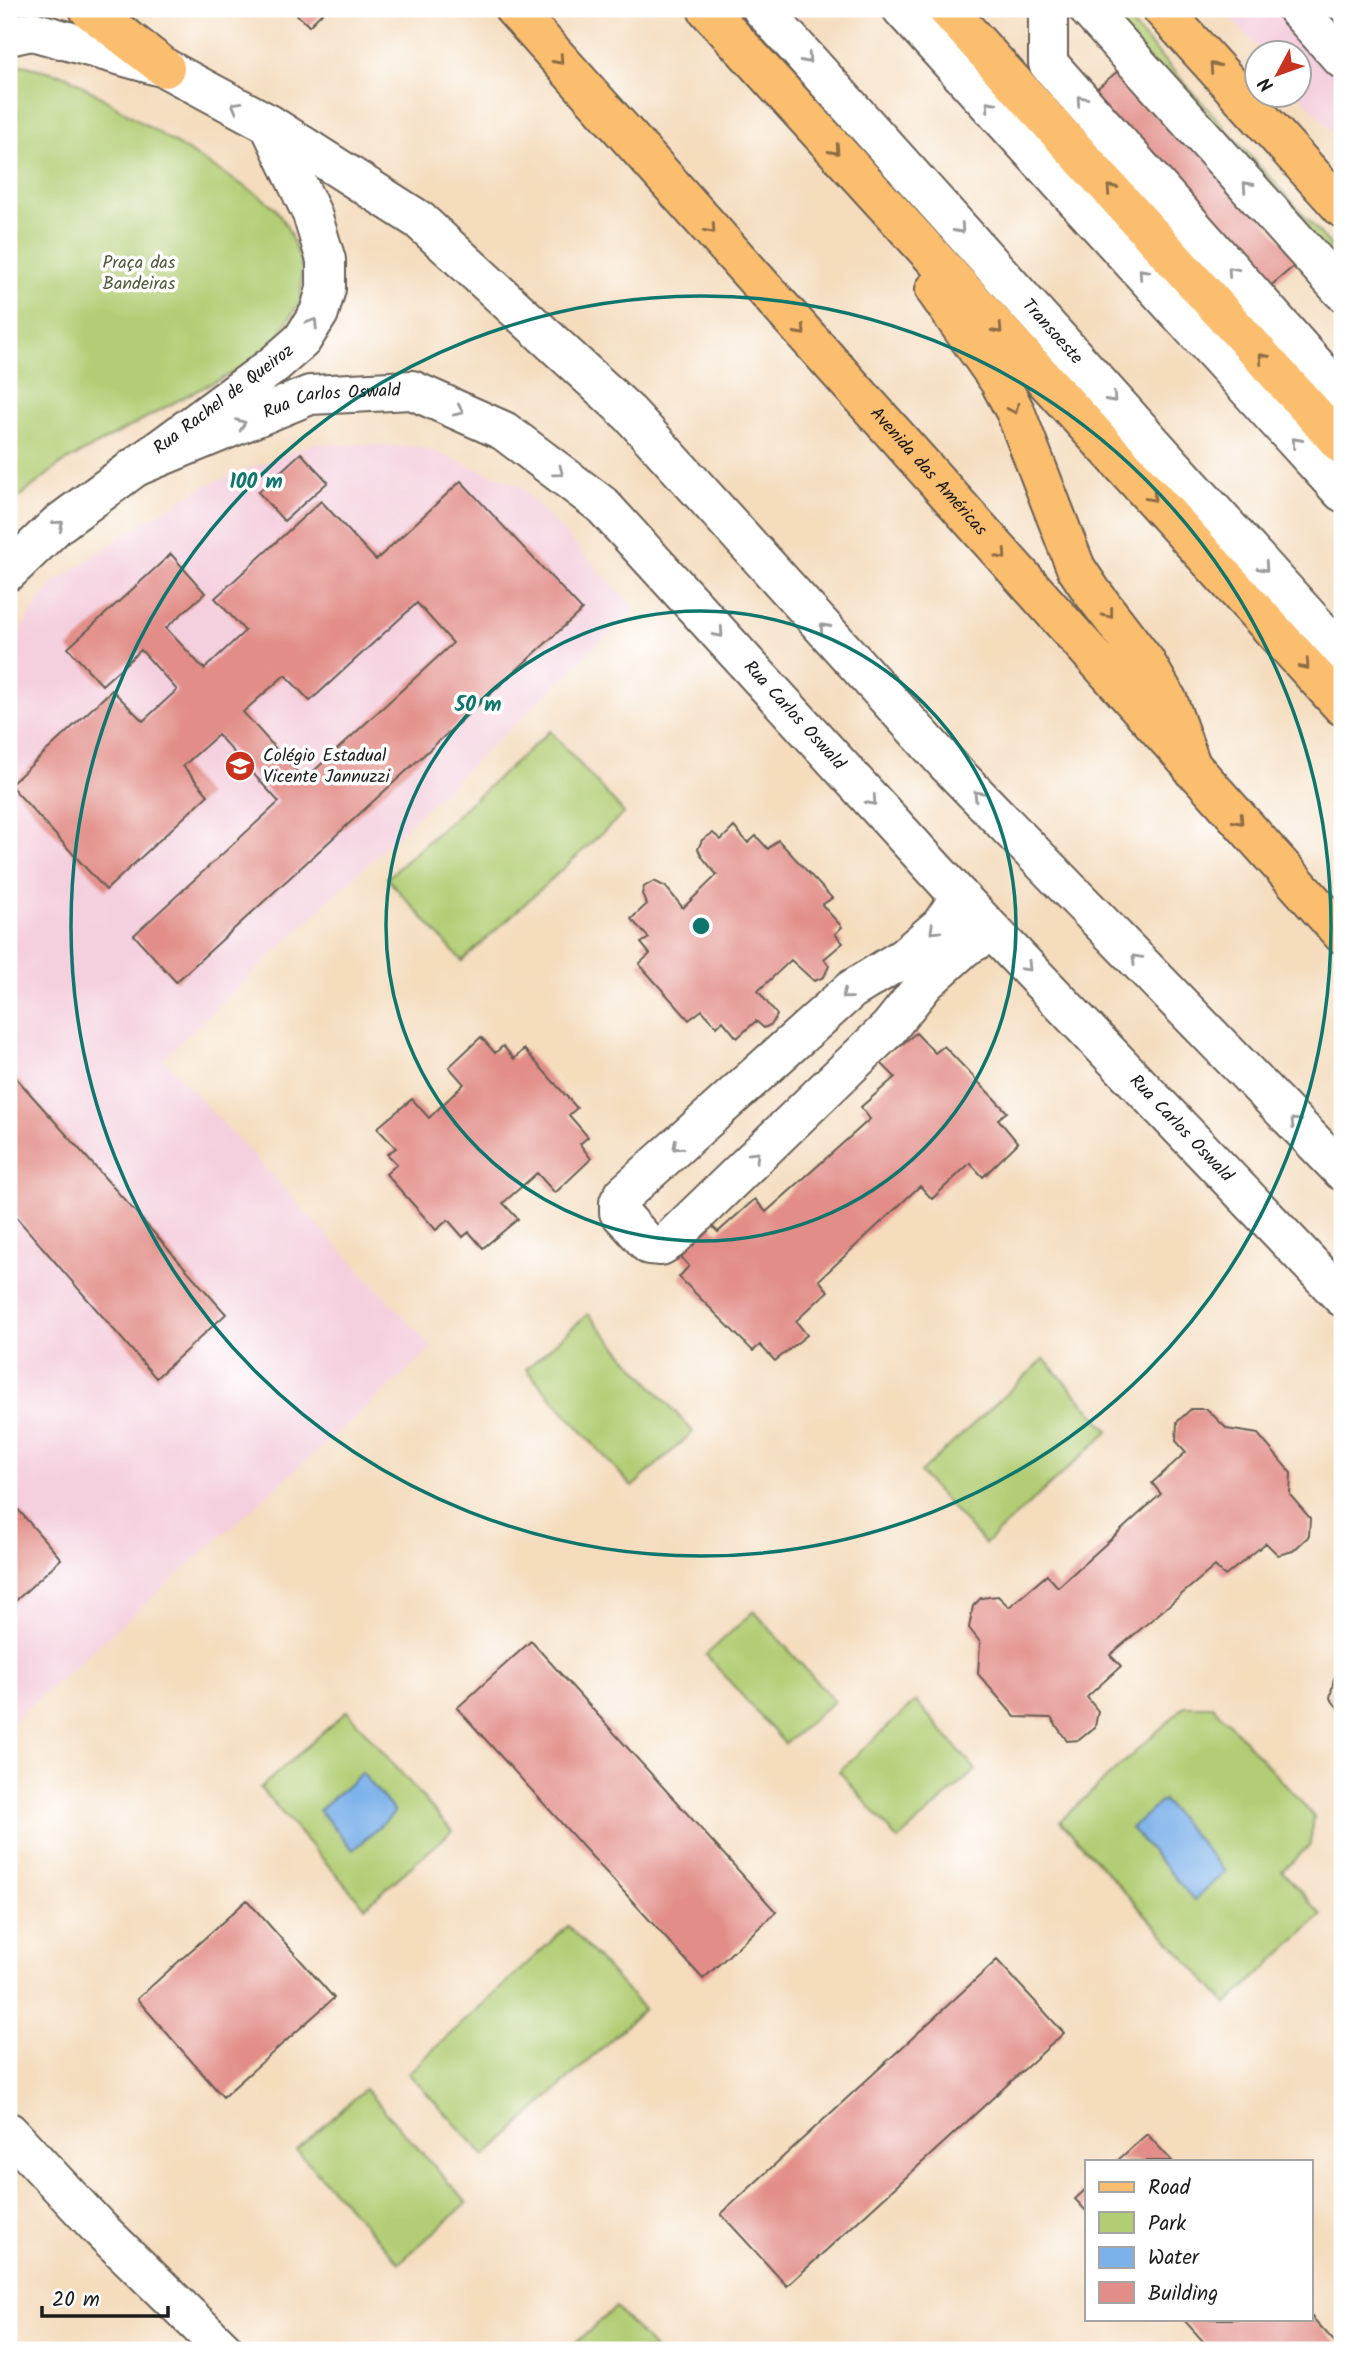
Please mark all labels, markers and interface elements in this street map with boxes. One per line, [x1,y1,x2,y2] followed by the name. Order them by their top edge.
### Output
[1242,38,1312,108] north arrow
[551,51,563,64] one-way arrow
[799,51,812,64] one-way arrow
[1210,62,1222,75] one-way arrow
[1251,69,1282,98] text: N
[1077,95,1089,108] one-way arrow
[986,100,998,113] one-way arrow
[230,101,243,114] one-way arrow
[827,142,839,155] one-way arrow
[1243,181,1256,194] one-way arrow
[1106,185,1119,198] one-way arrow
[951,220,964,233] one-way arrow
[703,221,715,234] one-way arrow
[103,249,176,299] park label: Praça das Bandeiras
[1228,266,1240,279] one-way arrow
[1139,268,1151,281] one-way arrow
[1015,292,1090,371] street label: Transoeste
[304,318,317,331] one-way arrow
[990,321,1003,334] one-way arrow
[793,322,805,335] one-way arrow
[147,337,301,463] street label: Rua Rachel de Queiroz
[1259,353,1272,366] one-way arrow
[259,376,402,427] street label: Rua Carlos Oswald
[1104,390,1116,403] one-way arrow
[862,401,994,543] street label: Avenida das Américas
[1005,402,1019,414] one-way arrow
[451,403,464,417] one-way arrow
[235,418,247,432] one-way arrow
[1292,437,1305,450] one-way arrow
[551,464,563,476] one-way arrow
[229,466,283,499] text: 100 m
[1143,489,1156,502] one-way arrow
[51,520,63,533] one-way arrow
[993,547,1006,560] one-way arrow
[1256,559,1268,572] one-way arrow
[1101,607,1114,619] one-way arrow
[820,623,832,636] one-way arrow
[710,625,723,638] one-way arrow
[736,654,853,778] street label: Rua Carlos Oswald
[1297,657,1309,670] one-way arrow
[454,689,501,722] text: 50 m
[263,742,390,792] place label: Colégio Estadual Vicente Jannuzzi
[223,749,257,783] school or university icon: Colégio Estadual Vicente Jannuzzi
[974,791,987,804] one-way arrow
[864,793,876,806] one-way arrow
[1230,812,1243,825] one-way arrow
[689,914,713,938] centre of rings
[930,922,943,934] one-way arrow
[1132,954,1145,967] one-way arrow
[1018,959,1031,972] one-way arrow
[841,986,853,999] one-way arrow
[1122,1068,1241,1190] street label: Rua Carlos Oswald
[1290,1117,1303,1130] one-way arrow
[672,1138,685,1151] one-way arrow
[747,1152,760,1165] one-way arrow
[1085,2160,1312,2320] legend
[1148,2172,1191,2205] text: Road
[1148,2208,1186,2241] text: Park
[1148,2242,1200,2275] text: Water
[42,2275,168,2319] scale bar
[1148,2278,1218,2311] text: Building
[52,2284,100,2317] text: 20 m

